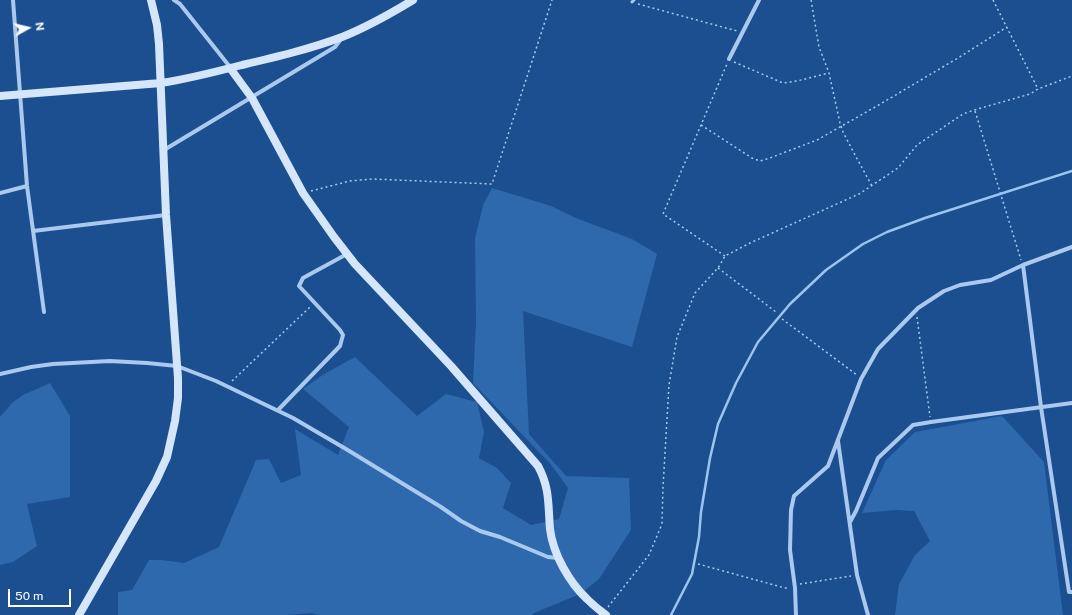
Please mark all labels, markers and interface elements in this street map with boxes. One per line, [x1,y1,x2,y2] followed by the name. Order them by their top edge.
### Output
[8,8,48,48] north arrow
[33,21,46,31] text: N
[10,581,73,607] scale bar
[15,589,43,603] text: 50 m

